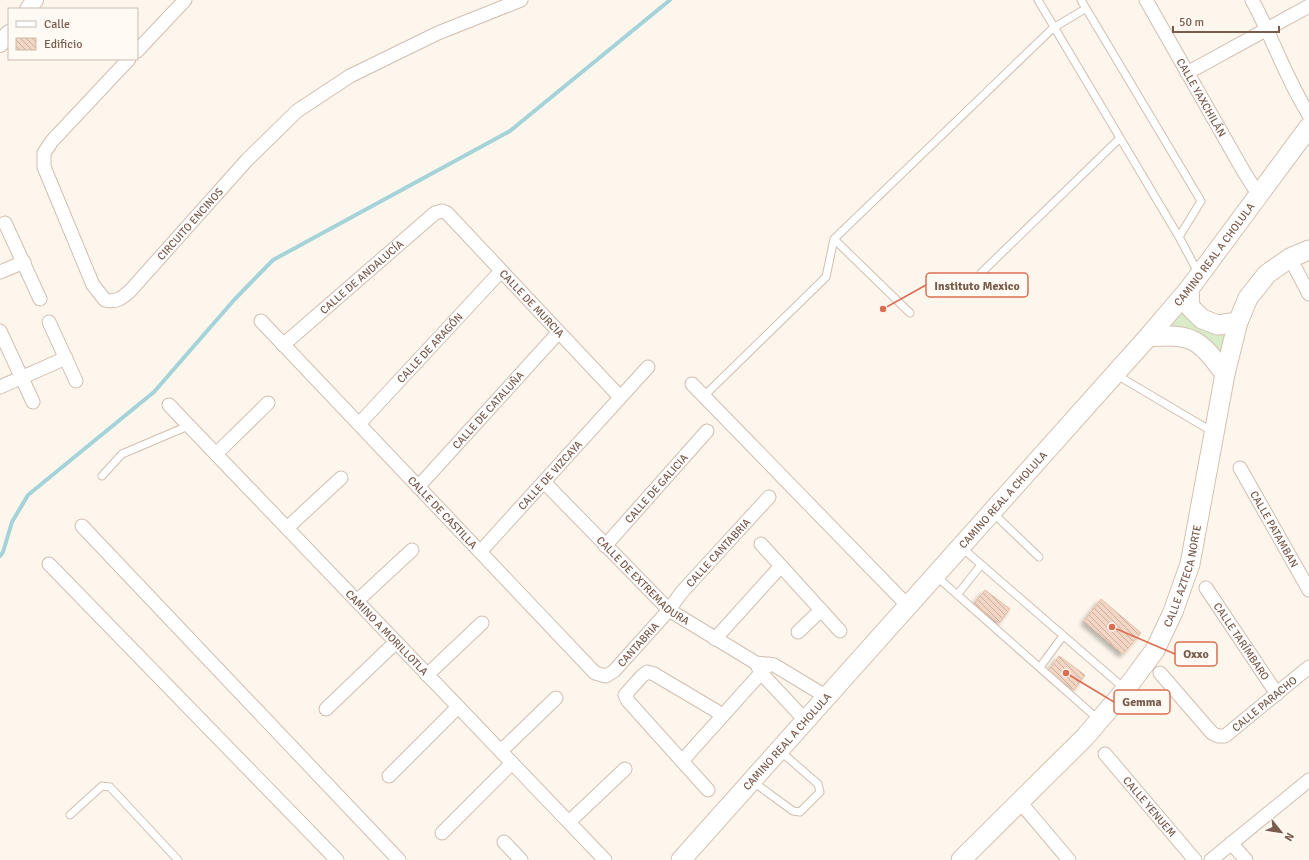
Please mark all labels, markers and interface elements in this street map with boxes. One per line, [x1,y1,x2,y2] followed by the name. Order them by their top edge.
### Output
[8,8,138,60] legend
[1173,8,1279,34] scale bar
[1179,15,1204,30] text: 50 m
[44,17,70,32] text: Calle
[44,37,82,52] text: Edificio
[1173,56,1229,139] street label: CALLE YAXCHILÁN
[155,185,226,263] street label: CIRCUITO ENCINOS
[1171,200,1258,309] street label: CAMINO REAL A CHOLULA
[317,237,406,317] street label: CALLE DE ANDALUCÍA
[497,267,567,341] street label: CALLE DE MURCIA
[926,273,1028,297] callout: Instituto Mexico
[934,279,1020,294] text: Instituto Mexico
[394,310,466,386] street label: CALLE DE ARAGÓN
[450,369,527,452] street label: CALLE DE CATALUÑA
[516,438,585,513] street label: CALLE DE VIZCAYA
[956,449,1050,551] street label: CAMINO REAL A CHOLULA
[622,451,691,526] street label: CALLE DE GALICIA
[405,474,480,552] street label: CALLE DE CASTILLA
[1247,488,1301,570] street label: CALLE PATAMBAN
[684,515,754,590] street label: CALLE CANTABRIA
[1161,524,1204,629] street label: CALLE AZTECA NORTE
[594,534,692,628] street label: CALLE DE EXTREMADURA
[343,587,431,678] street label: CAMINO A MORILLOTLA
[1211,600,1272,683] street label: CALLE TARÍMBARO
[615,619,662,670] street label: CANTABRIA
[1175,642,1217,666] callout: Oxxo
[1183,647,1209,662] text: Oxxo
[1230,674,1300,735] street label: CALLE PARACHO
[740,690,834,793] street label: CAMINO REAL A CHOLULA
[1114,690,1170,714] callout: Gemma
[1122,695,1162,710] text: Gemma
[1120,774,1179,840] street label: CALLE YENUEM
[1261,812,1301,852] north arrow
[1282,830,1297,843] text: N

